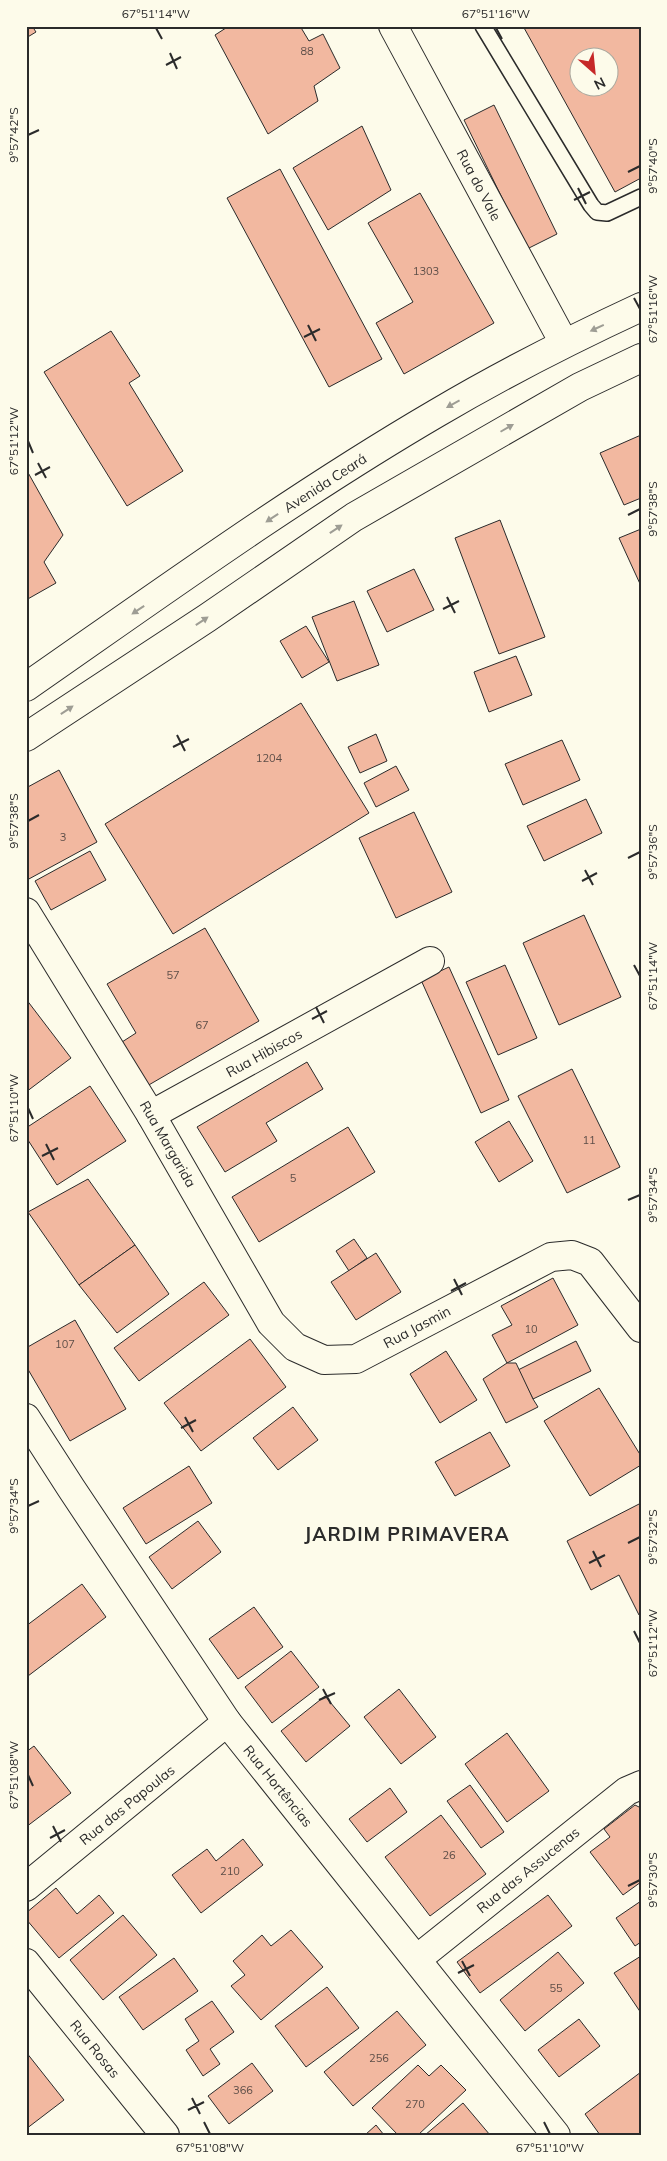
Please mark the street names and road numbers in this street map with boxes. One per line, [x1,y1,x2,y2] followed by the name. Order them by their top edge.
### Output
[453,146,505,224] street label: Rua do Vale
[280,449,370,517] street label: Avenida Ceará
[223,1025,305,1081] street label: Rua Hibiscos
[136,1097,200,1191] street label: Rua Margarida
[380,1302,454,1352] street label: Rua Jasmin
[239,1741,317,1831] street label: Rua Hortências
[76,1761,178,1849] street label: Rua das Papoulas
[473,1823,583,1917] street label: Rua das Assucenas
[66,2016,124,2082] street label: Rua Rosas

